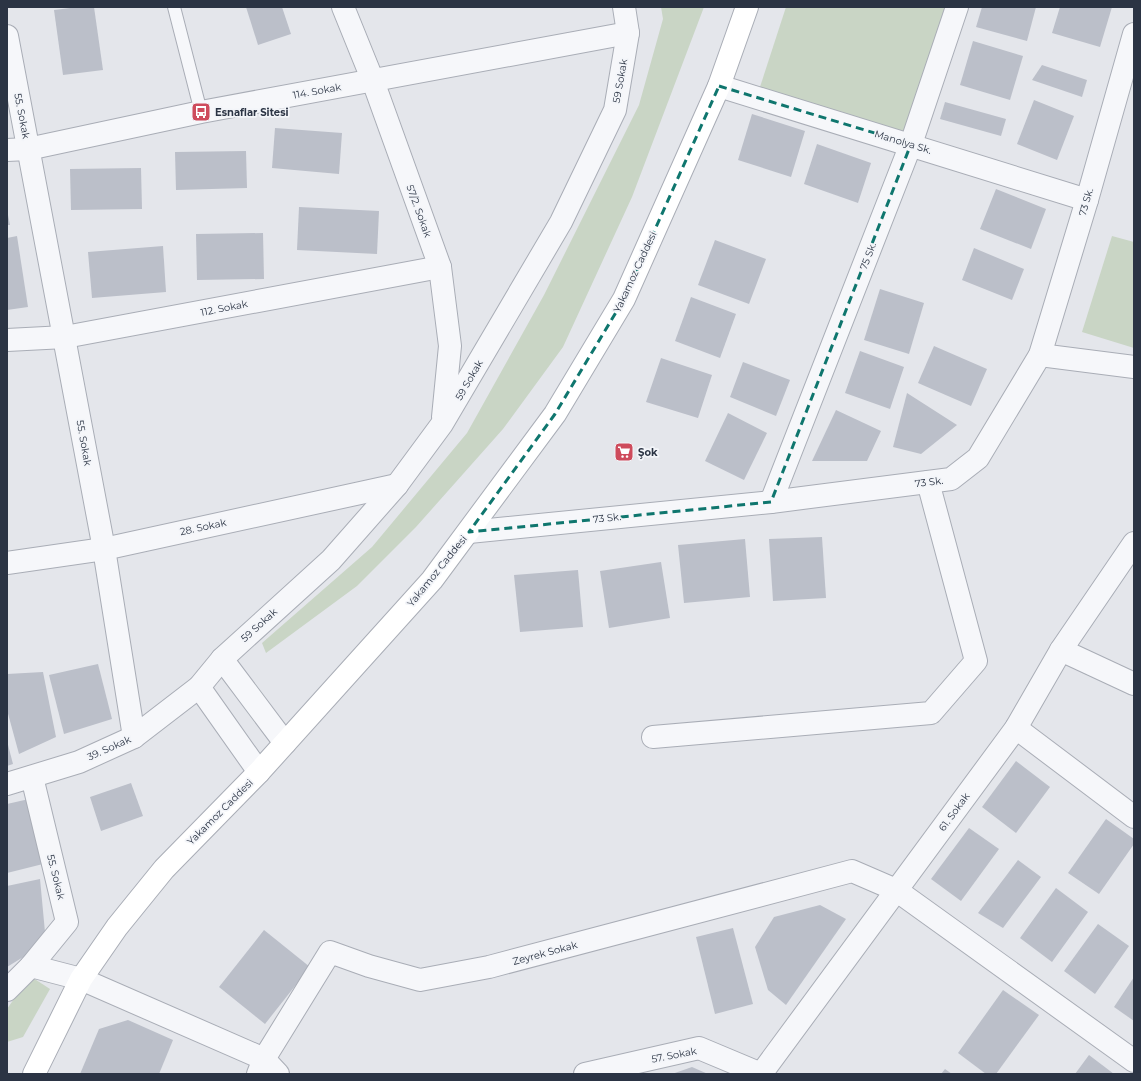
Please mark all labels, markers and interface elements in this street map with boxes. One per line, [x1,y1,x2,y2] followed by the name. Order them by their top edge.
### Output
[610,58,630,104] street label: 59 Sokak
[292,80,342,102] street label: 114. Sokak
[11,92,33,140] street label: 55. Sokak
[190,101,212,123] bus stop icon: Esnaflar Sitesi
[215,106,288,119] place label: Esnaflar Sitesi
[873,127,933,157] street label: Manolya Sk.
[403,183,435,239] street label: 57/2. Sokak
[1076,187,1096,217] street label: 73 Sk.
[611,229,659,315] street label: Yakamoz Caddesi
[857,240,879,272] street label: 75 Sk.
[199,297,249,319] street label: 112. Sokak
[452,357,486,403] street label: 59 Sokak
[74,419,94,467] street label: 55. Sokak
[613,441,635,463] supermarket icon: Şok
[638,446,658,459] place label: Şok
[914,474,944,490] street label: 73 Sk.
[592,510,622,526] street label: 73 Sk.
[179,516,227,538] street label: 28. Sokak
[404,533,470,609] street label: Yakamoz Caddesi
[238,605,280,645] street label: 59 Sokak
[85,733,133,763] street label: 39. Sokak
[184,776,256,848] street label: Yakamoz Caddesi
[936,790,972,834] street label: 61. Sokak
[44,853,68,901] street label: 55. Sokak
[511,938,579,968] street label: Zeyrek Sokak
[650,1044,698,1066] street label: 57. Sokak

